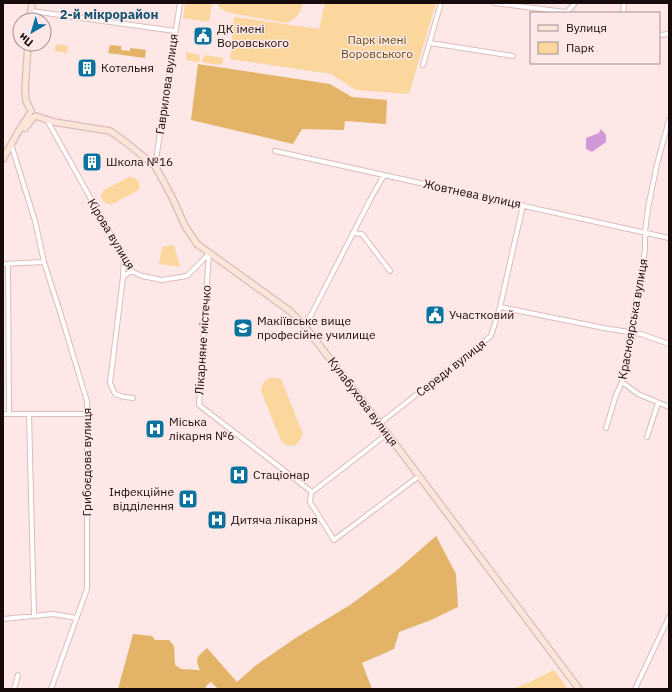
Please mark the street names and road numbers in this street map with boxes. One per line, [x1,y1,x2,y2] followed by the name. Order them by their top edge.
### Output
[152,33,181,135] street label: Гаврилова вулиця
[422,176,522,211] street label: Жовтнева вулиця
[84,195,139,272] street label: Кірова вулиця
[614,257,651,380] street label: Красноярська вулиця
[191,284,214,395] street label: Лікарняне містечко
[413,336,489,400] street label: Середи вулиця
[325,354,402,449] street label: Кулабухова вулиця
[79,408,94,516] street label: Грибоєдова вулиця

